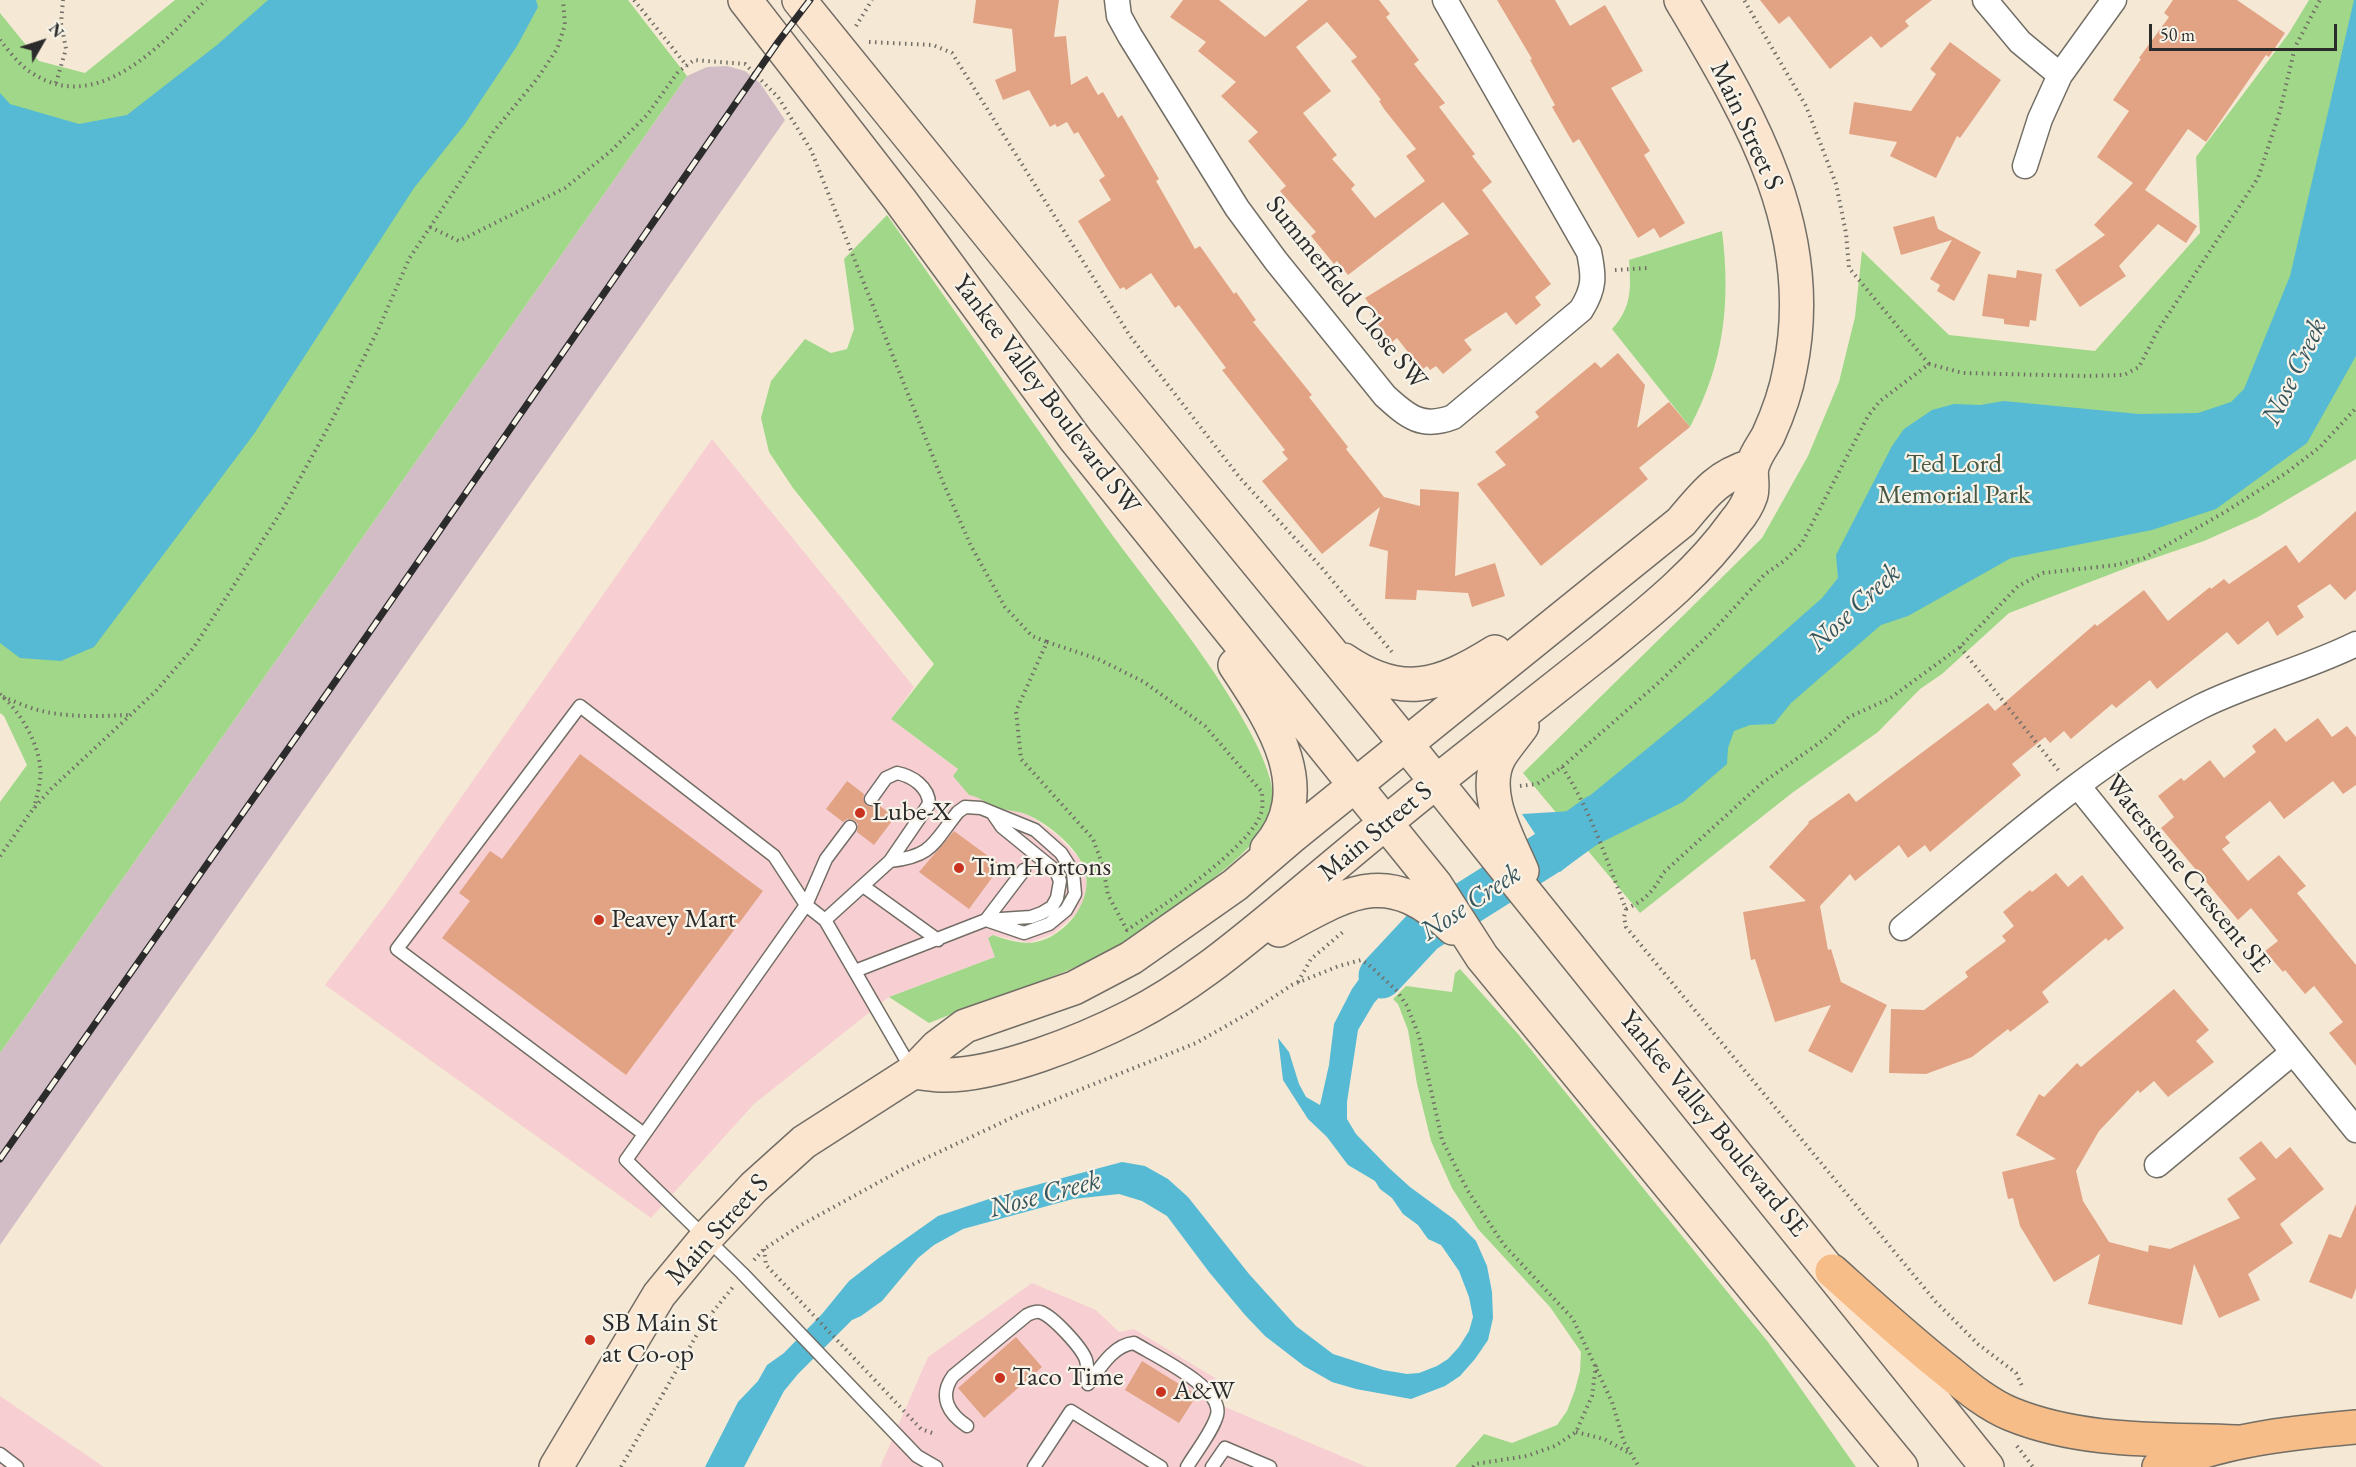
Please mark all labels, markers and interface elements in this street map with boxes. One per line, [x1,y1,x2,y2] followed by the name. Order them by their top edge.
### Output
[12,12,72,72] north arrow
[2152,12,2340,50] scale bar
[44,19,69,42] text: N
[2160,23,2195,46] text: 50 m
[1702,57,1790,195] street label: Main Street S
[1258,190,1434,396] street label: Summerfield Close SW
[945,269,1147,521] street label: Yankee Valley Boulevard SW
[2255,313,2335,431] water label: Nose Creek
[1878,449,2030,512] park label: Ted Lord Memorial Park
[1802,557,1908,659] water label: Nose Creek
[2097,768,2277,980] street label: Waterstone Crescent SE
[1313,775,1439,889] street label: Main Street S
[872,797,952,829] place label: Lube-X
[853,806,867,820] marker: Lube-X
[971,852,1111,884] place label: Tim Hortons
[1414,857,1528,949] water label: Nose Creek
[952,861,966,875] marker: Tim Hortons
[611,904,736,936] place label: Peavey Mart
[592,913,606,927] marker: Peavey Mart
[1612,1004,1814,1244] street label: Yankee Valley Boulevard SE
[985,1164,1105,1226] water label: Nose Creek
[660,1168,776,1292] street label: Main Street S
[602,1308,718,1371] place label: SB Main St at Co-op
[583,1333,597,1347] marker: SB Main St at Co-op
[1012,1362,1123,1394] place label: Taco Time
[993,1371,1007,1385] marker: Taco Time
[1173,1376,1235,1408] place label: A&W
[1154,1385,1168,1399] marker: A&W

